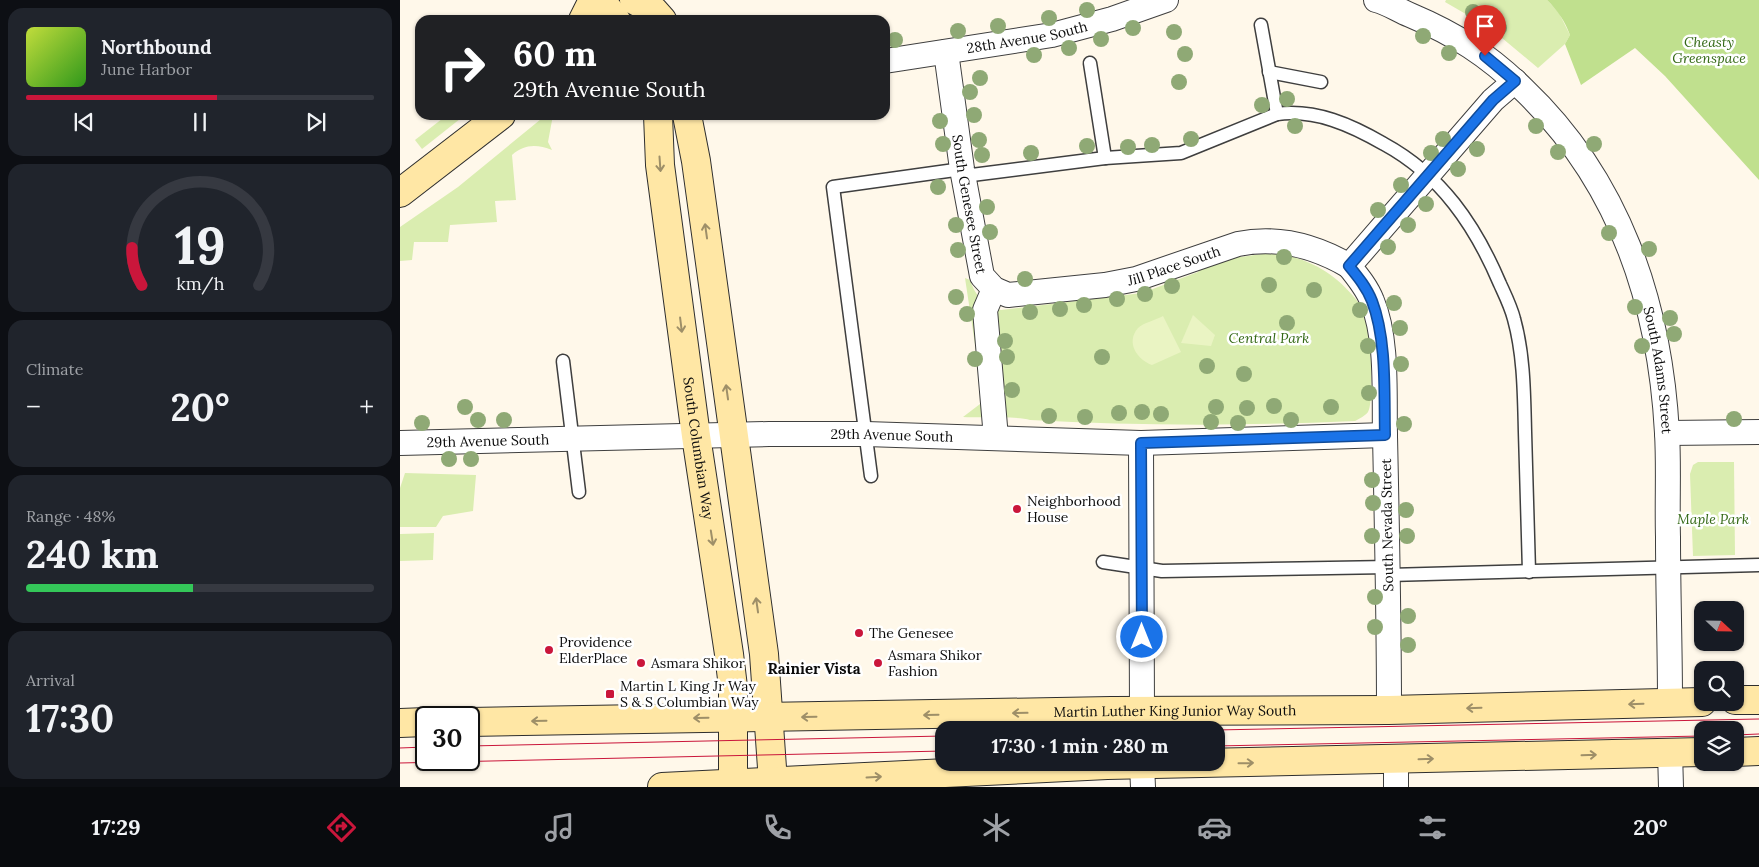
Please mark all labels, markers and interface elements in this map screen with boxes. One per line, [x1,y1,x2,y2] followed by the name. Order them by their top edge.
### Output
[1464,5,1506,56] pin
[1471,12,1499,40] icon: arrive
[965,17,1089,57] street label: 28th Avenue South
[513,31,597,76] text: 60 m
[1672,33,1746,67] park label: Cheasty Greenspace
[101,35,212,59] text: Northbound
[430,35,495,100] icon: right
[101,59,192,79] text: June Harbor
[513,75,706,103] text: 29th Avenue South
[70,108,98,136] icon: previous
[186,108,214,136] icon: pause
[302,108,330,136] icon: next
[948,133,991,276] street label: South Genesee Street
[656,155,665,171] one-way arrow
[174,212,226,278] text: 19
[701,224,711,240] one-way arrow
[1125,242,1223,290] street label: Jill Place South
[176,272,224,295] text: km/h
[1639,305,1676,435] street label: South Adams Street
[676,316,686,332] one-way arrow
[1229,329,1309,347] park label: Central Park
[26,359,83,379] text: Climate
[679,376,718,522] street label: South Columbian Way
[171,383,229,431] text: 20°
[722,385,732,401] one-way arrow
[26,389,41,425] text: −
[359,389,374,425] text: +
[831,425,953,446] street label: 29th Avenue South
[426,430,550,451] street label: 29th Avenue South
[1377,458,1397,592] street label: South Nevada Street
[1027,492,1121,526] place label: Neighborhood House
[1011,503,1023,515] marker: Neighborhood House
[26,506,115,526] text: Range · 48%
[1677,510,1749,528] park label: Maple Park
[707,529,717,545] one-way arrow
[26,530,159,578] text: 240 km
[752,598,762,614] one-way arrow
[1694,601,1744,651] north arrow
[1694,601,1744,771] map controls
[1115,610,1167,662] position arrow
[869,624,954,642] place label: The Genesee
[853,627,865,639] marker: The Genesee
[559,633,632,667] place label: Providence ElderPlace
[543,644,555,656] marker: Providence ElderPlace
[887,646,982,680] place label: Asmara Shikor Fashion
[650,654,745,672] place label: Asmara Shikor
[635,657,647,669] marker: Asmara Shikor
[872,657,884,669] marker: Asmara Shikor Fashion
[767,659,861,678] district label: Rainier Vista
[1694,661,1744,711] button: search
[26,670,75,690] text: Arrival
[620,677,759,711] place label: Martin L King Jr Way S & S Columbian Way
[604,688,616,700] marker: Martin L King Jr Way S & S Columbian Way
[26,694,114,742] text: 17:30
[1629,699,1645,708] one-way arrow
[1053,701,1296,721] street label: Martin Luther King Junior Way South
[1466,703,1482,713] one-way arrow
[415,706,480,771] speed limit sign: 30
[1013,708,1029,718] one-way arrow
[923,710,939,720] one-way arrow
[801,712,818,722] one-way arrow
[693,713,710,723] one-way arrow
[531,716,547,725] one-way arrow
[1694,721,1744,771] button: layers
[992,734,1168,758] text: 17:30 · 1 min · 280 m
[1581,750,1597,759] one-way arrow
[1418,755,1434,764] one-way arrow
[1238,758,1254,768] one-way arrow
[866,773,882,782] one-way arrow
[324,810,359,845] icon: directions
[542,810,577,845] icon: music
[760,810,795,845] icon: phone
[979,810,1014,845] icon: climate
[1197,810,1232,845] icon: car
[1415,810,1450,845] icon: filters
[92,813,141,841] text: 17:29
[1633,813,1667,841] text: 20°

